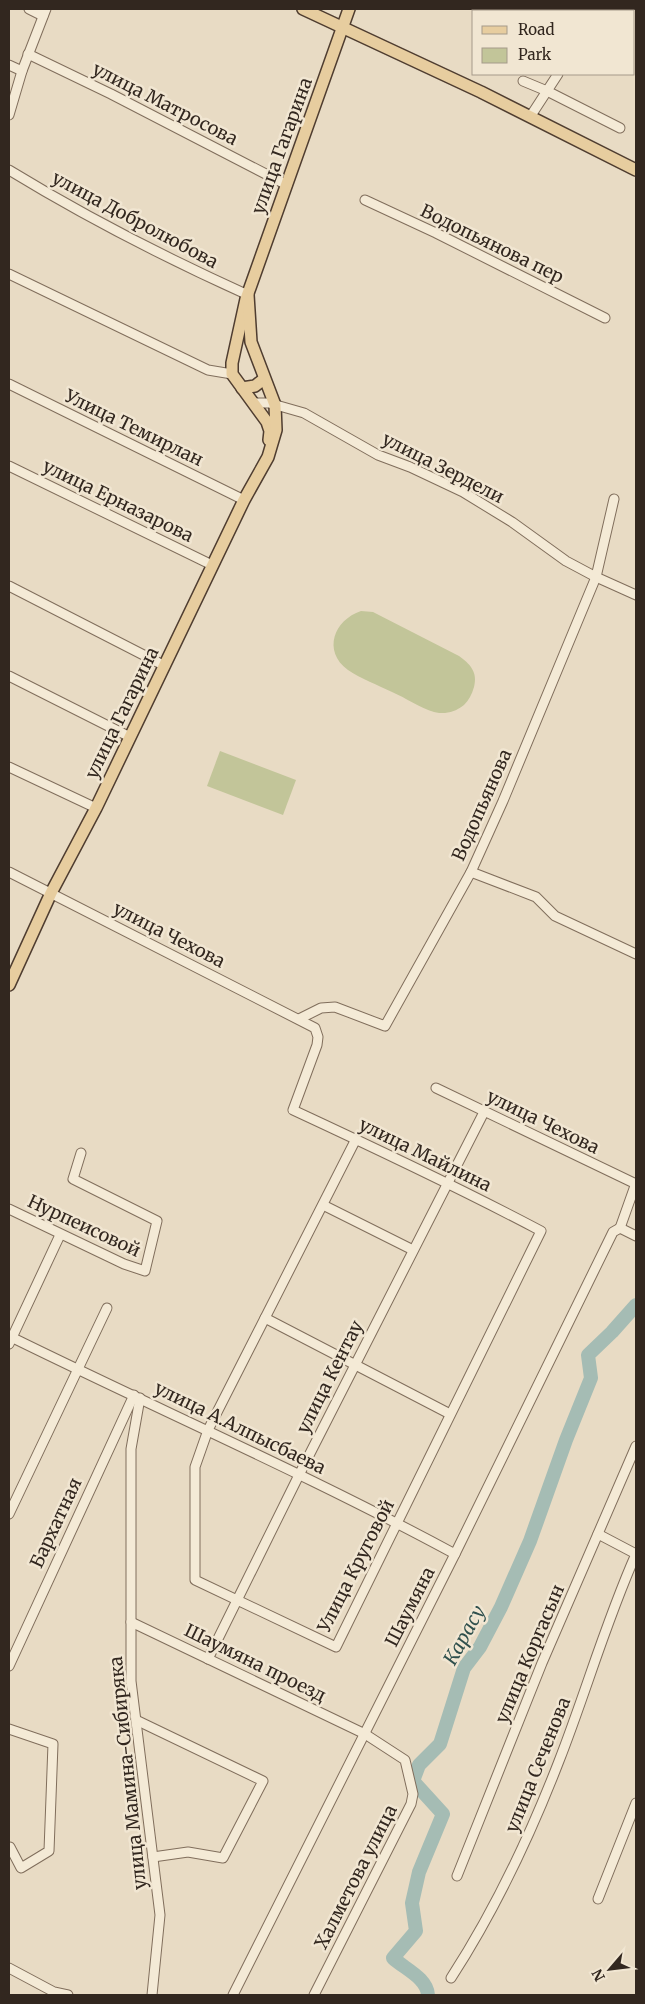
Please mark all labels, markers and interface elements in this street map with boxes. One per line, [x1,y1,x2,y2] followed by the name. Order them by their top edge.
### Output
[472,10,635,75] legend
[518,20,554,39] text: Road
[518,45,552,64] text: Park
[89,57,242,150] street label: улица Матросова
[246,74,317,217] street label: улица Гагарина
[48,166,223,273] street label: улица Добролюбова
[417,199,568,288] street label: Водопьянова пер
[60,384,207,471] street label: Улица Темирлан
[378,427,508,508] street label: улица Зердели
[39,454,198,547] street label: улица Ерназарова
[80,643,164,782] street label: улица Гагарина
[447,745,517,864] street label: Водопьянова
[109,896,229,973] street label: улица Чехова
[483,1084,604,1159] street label: улица Чехова
[355,1113,496,1197] street label: улица Майлина
[24,1189,144,1262] street label: Нурпеисовой
[291,1316,368,1437] street label: улица Кентау
[151,1376,330,1479] street label: улица А.Алпысбаева
[25,1474,87,1572] street label: Бархатная
[312,1495,399,1637] street label: Улица Круговой
[380,1563,440,1651] street label: Шаумяна
[490,1581,569,1727] street label: улица Коргасын
[438,1601,490,1669] water label: Карасу
[180,1618,330,1707] street label: Шаумяна проезд
[104,1655,151,1891] street label: улица Мамина-Сибиряка
[500,1693,575,1836] street label: улица Сеченова
[309,1801,402,1953] street label: Халметова улица
[585,1944,635,1994] north arrow
[588,1966,609,1984] text: N

